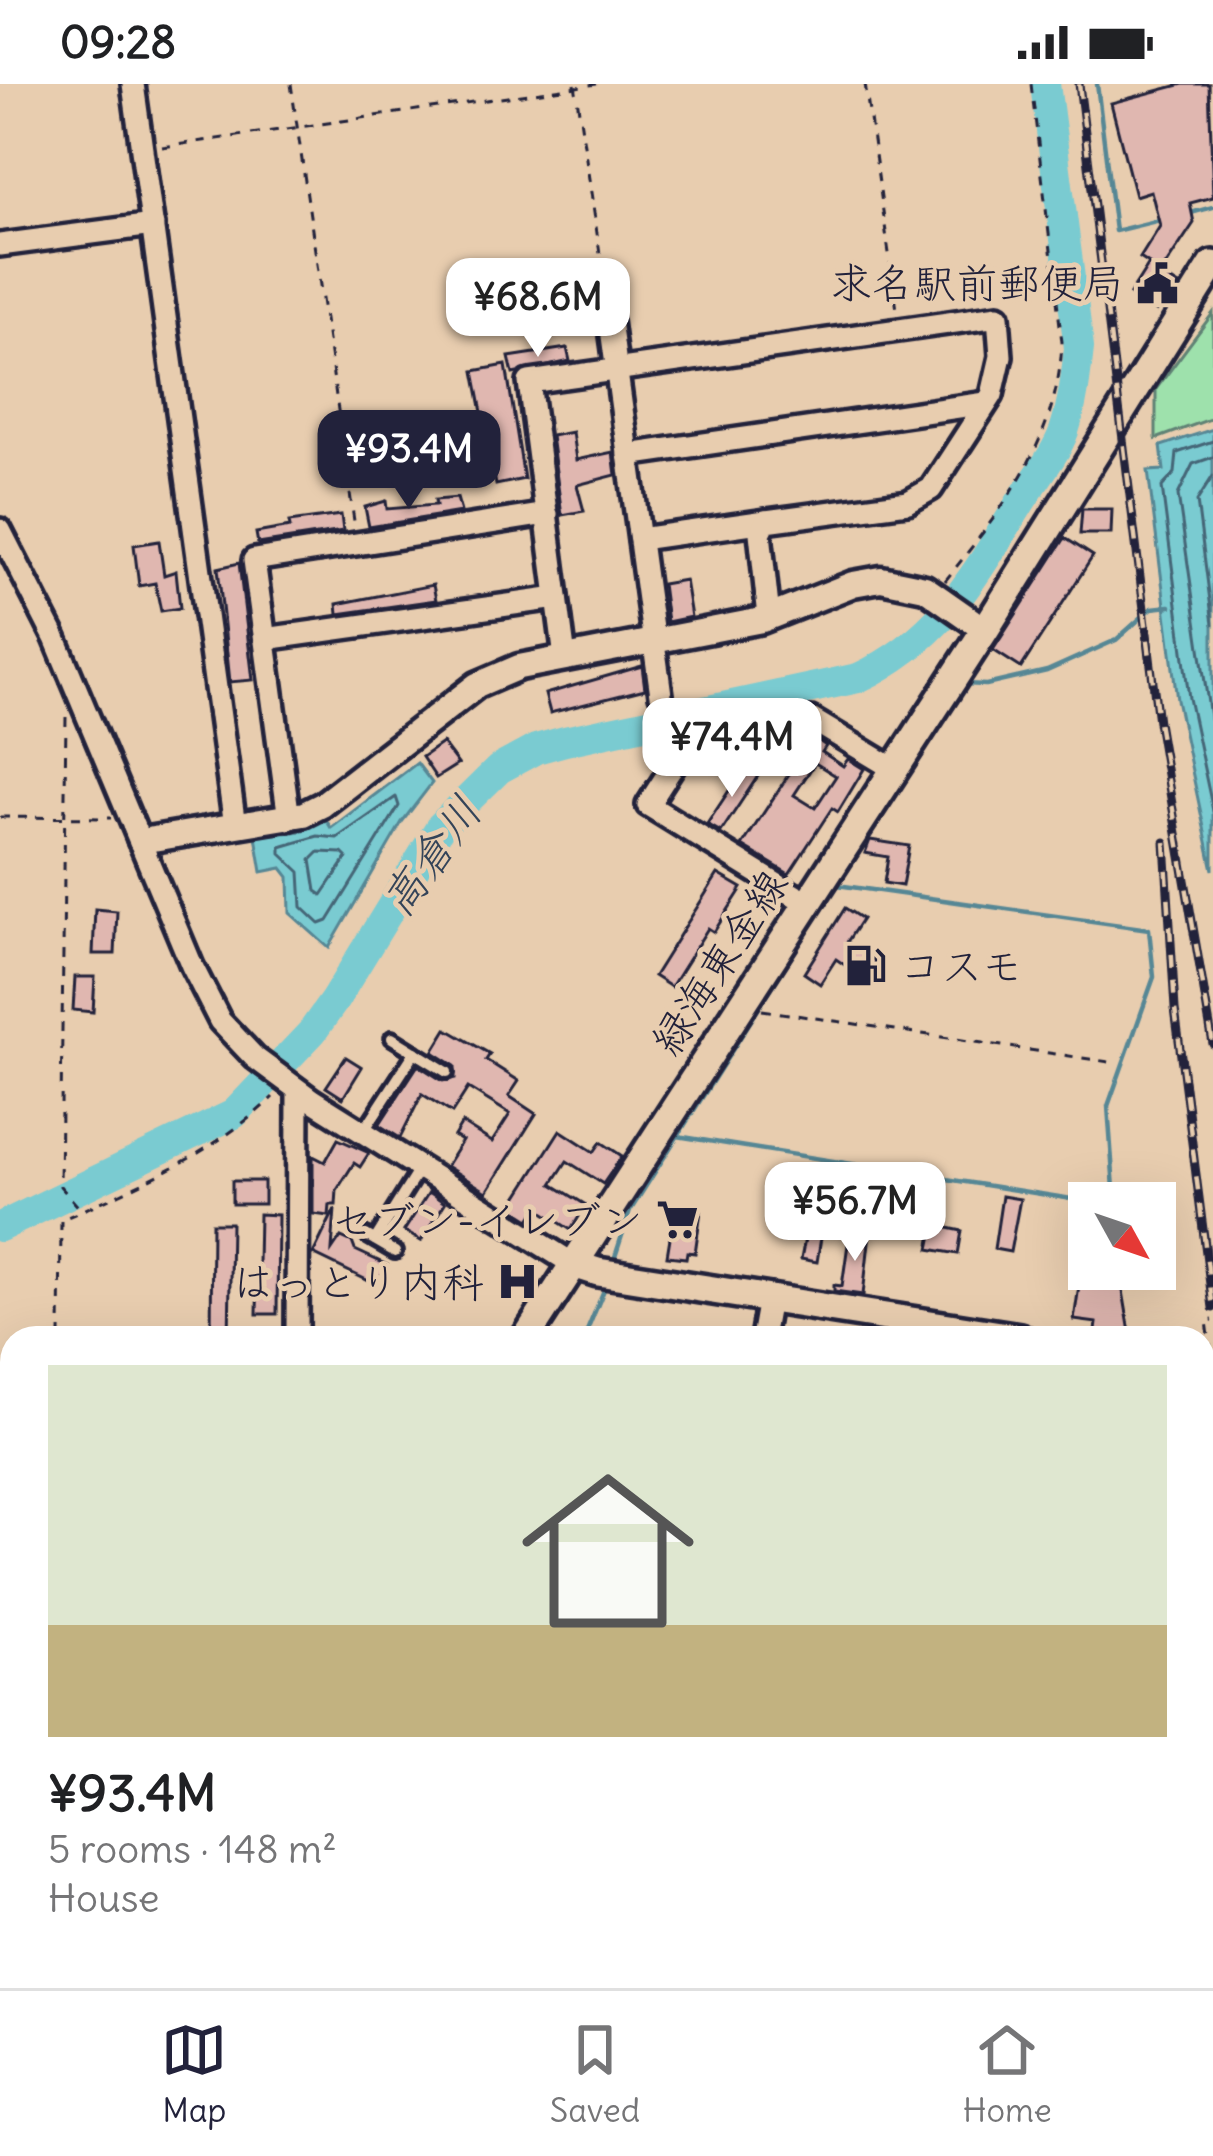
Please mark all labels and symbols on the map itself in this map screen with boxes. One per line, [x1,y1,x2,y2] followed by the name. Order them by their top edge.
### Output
[830,257,1124,309] place label: 求名駅前郵便局
[440,258,636,360] pin: ¥68.6M
[1135,260,1181,306] public building icon: 求名駅前郵便局
[311,410,507,512] pin: ¥93.4M
[634,698,830,800] pin: ¥74.4M
[369,785,493,927] water label: 高倉川
[640,860,798,1064] street label: 緑海東金線
[899,940,1023,992] place label: コスモ
[842,943,888,989] fuel station icon: コスモ
[757,1162,953,1264] pin: ¥56.7M
[1068,1182,1176,1290] north arrow
[331,1194,643,1246] place label: セブン-イレブン
[654,1197,700,1243] supermarket icon: セブン-イレブン
[232,1256,484,1308] place label: はっとり内科
[495,1259,541,1305] hospital icon: はっとり内科

